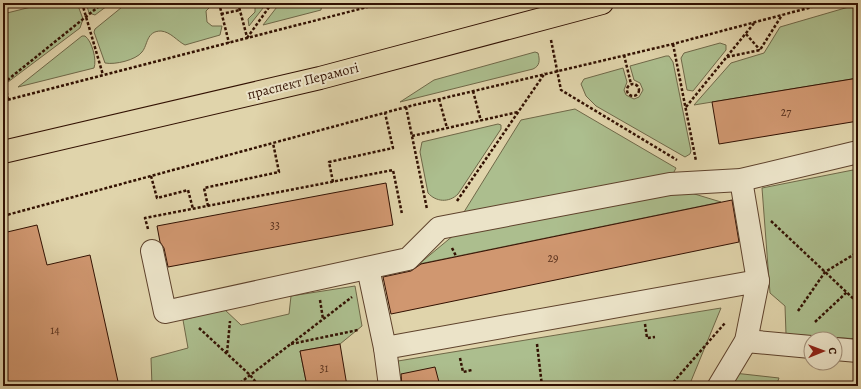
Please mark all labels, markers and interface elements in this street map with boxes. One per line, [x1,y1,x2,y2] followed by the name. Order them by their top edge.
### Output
[245,58,361,104] street label: праспект Перамогі
[781,104,792,120] house number: 27
[270,217,280,233] house number: 33
[547,250,559,266] house number: 29
[50,322,60,338] house number: 14
[803,331,843,371] north arrow
[825,347,840,355] text: С
[319,360,329,376] house number: 31

